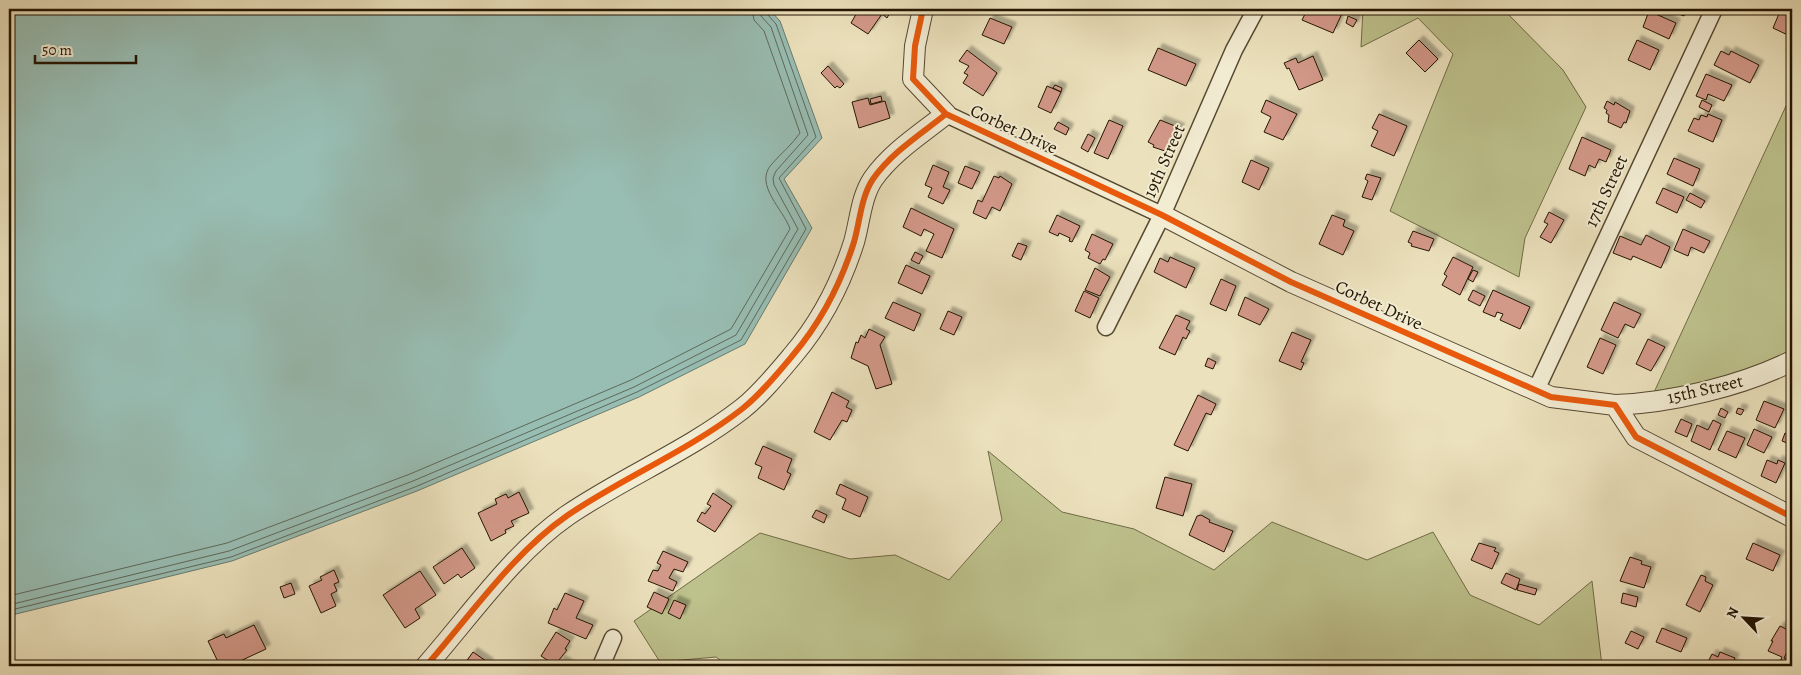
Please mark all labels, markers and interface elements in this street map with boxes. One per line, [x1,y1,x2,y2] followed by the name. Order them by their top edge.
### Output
[35,32,136,64] scale bar
[42,40,72,60] text: 50 m
[966,98,1062,160] street label: Corbet Drive
[1137,121,1191,201] street label: 19th Street
[1579,151,1633,231] street label: 17th Street
[1331,274,1427,336] street label: Corbet Drive
[1665,369,1745,409] street label: 15th Street
[1718,592,1768,642] north arrow
[1722,604,1743,621] text: N

